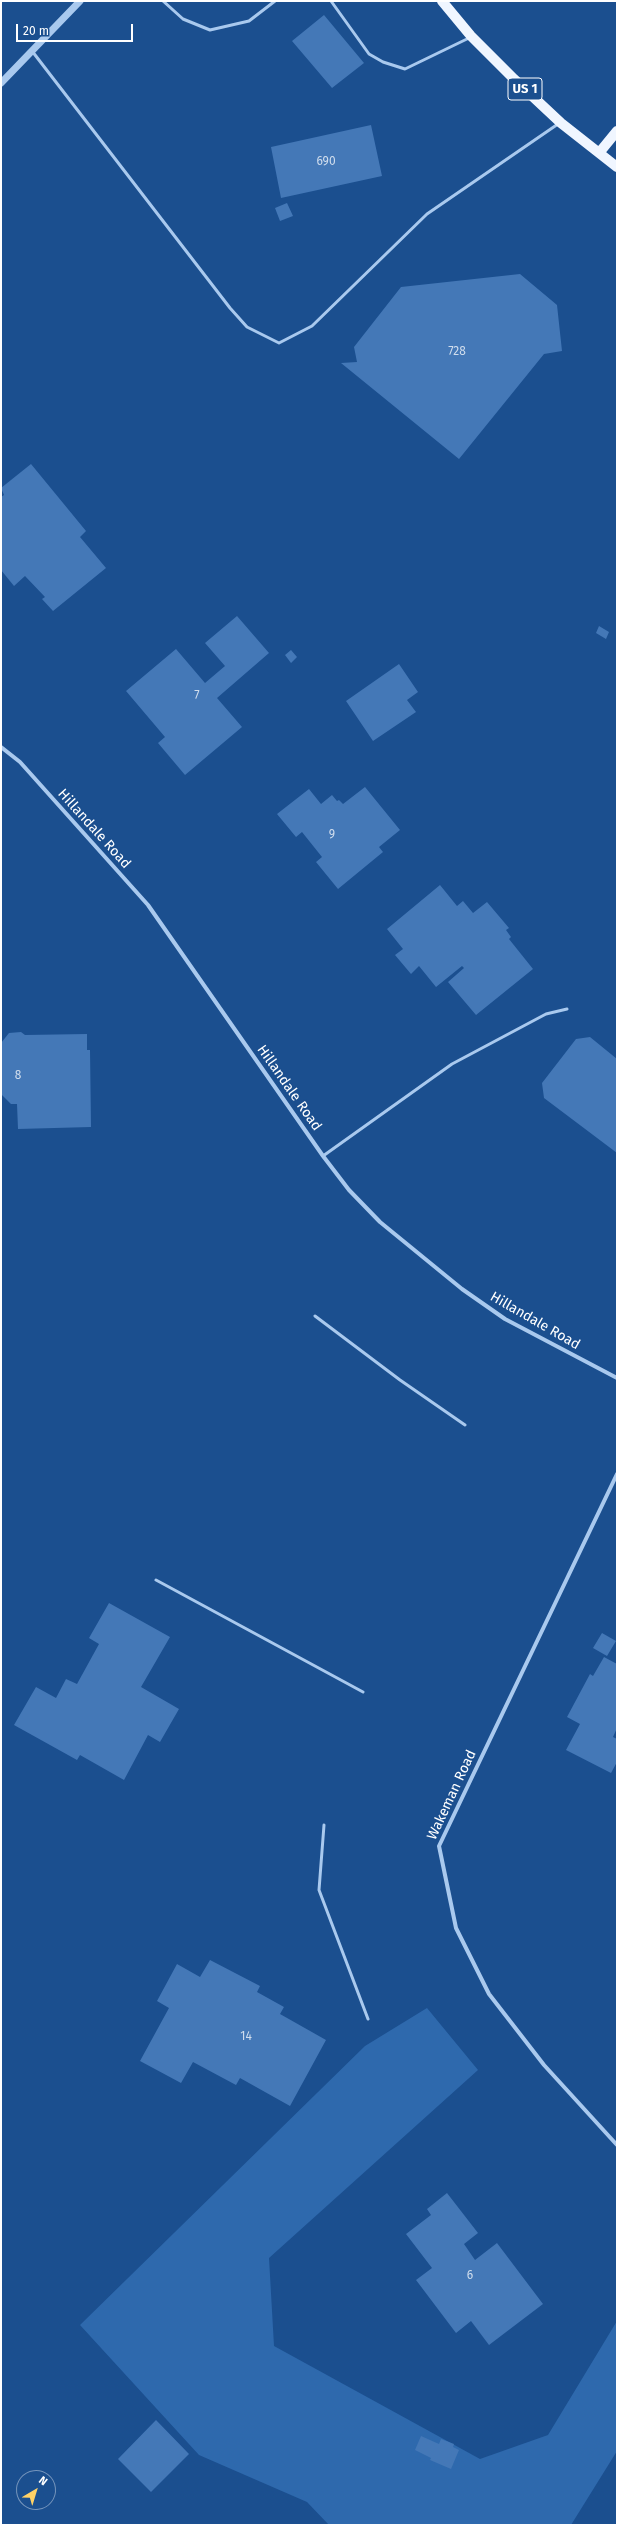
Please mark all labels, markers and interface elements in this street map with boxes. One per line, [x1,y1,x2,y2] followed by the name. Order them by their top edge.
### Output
[18,16,135,42] scale bar
[23,24,49,38] text: 20 m
[508,78,542,100] road number: US 1
[316,155,336,169] house number: 690
[448,345,466,359] house number: 728
[194,689,200,703] house number: 7
[54,786,134,872] street label: Hillandale Road
[329,828,335,842] house number: 9
[253,1042,325,1134] street label: Hillandale Road
[15,1069,21,1083] house number: 8
[487,1288,583,1354] street label: Hillandale Road
[424,1747,480,1843] street label: Wakeman Road
[240,2030,252,2044] house number: 14
[467,2269,473,2283] house number: 6
[16,2470,56,2510] north arrow
[36,2474,50,2488] text: N

